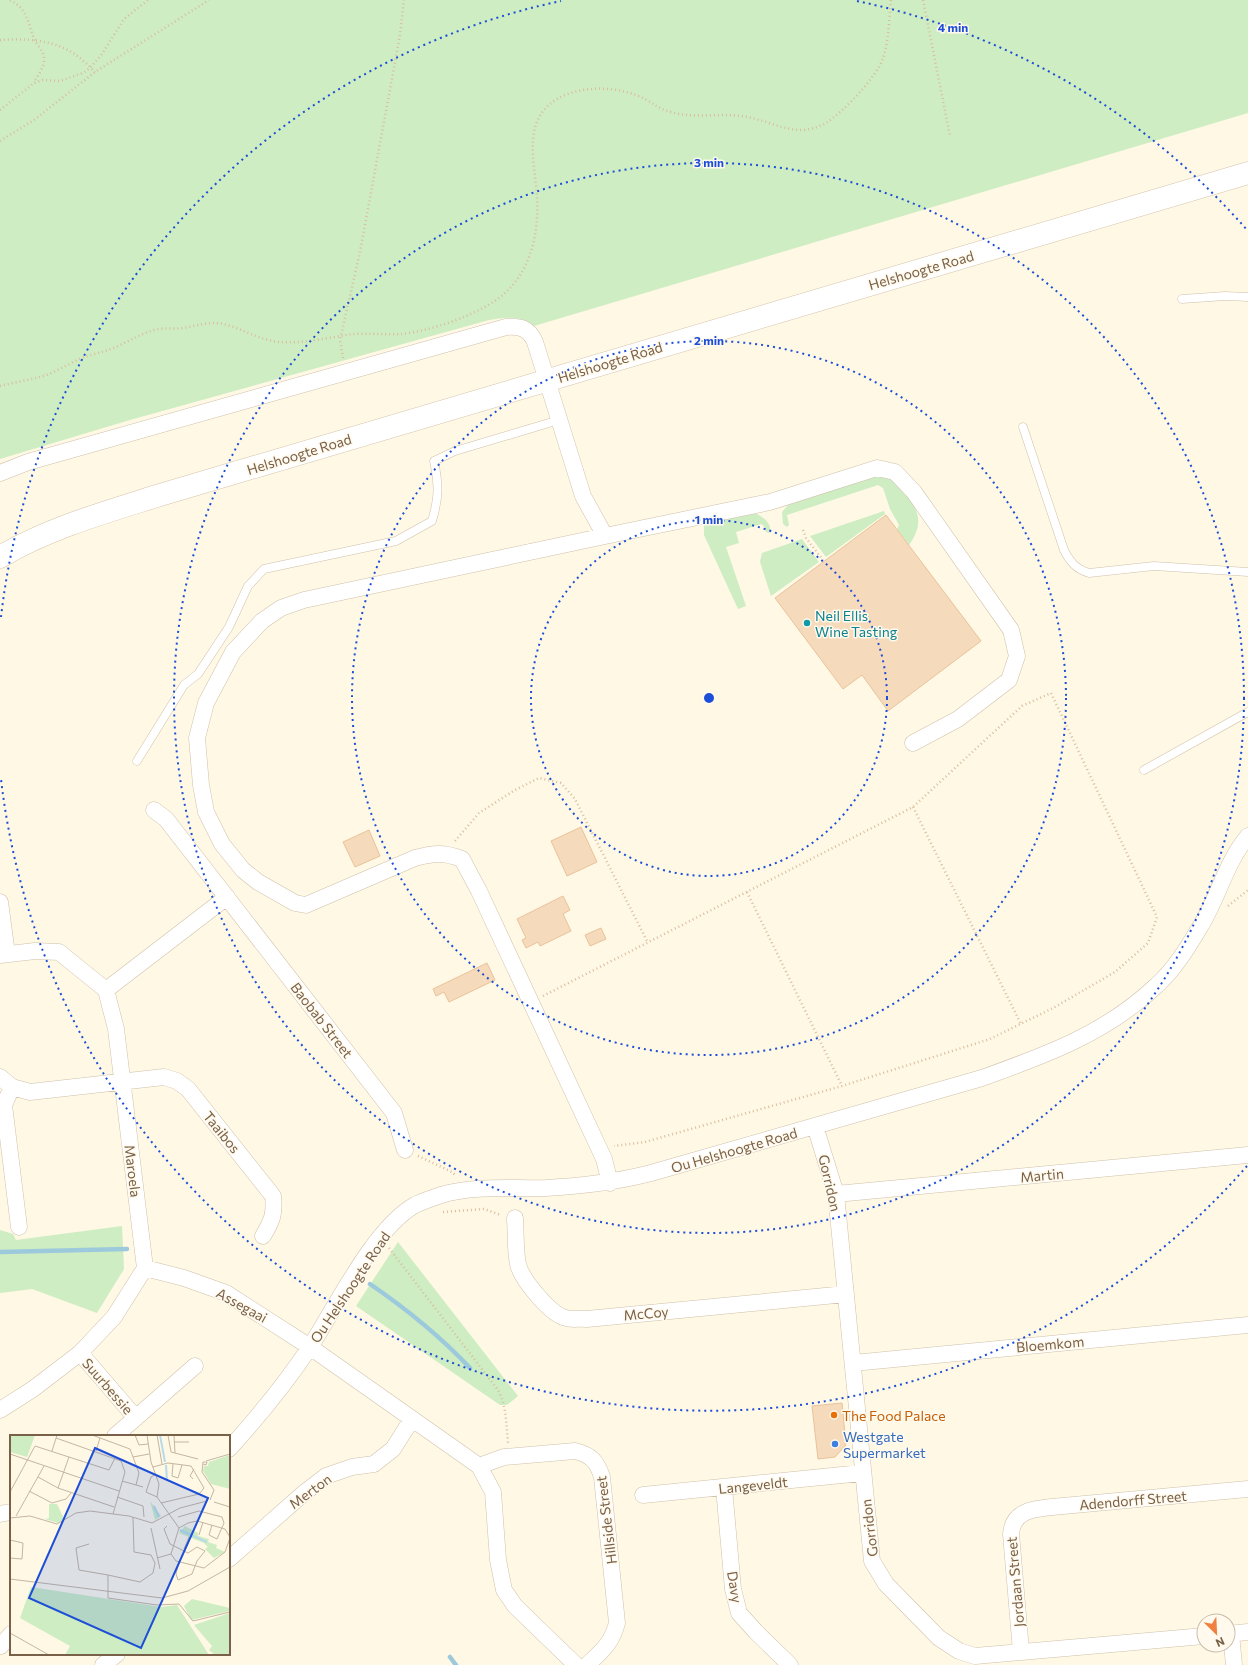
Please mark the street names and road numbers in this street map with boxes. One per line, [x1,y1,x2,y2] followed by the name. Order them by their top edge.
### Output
[866,247,976,293] street label: Helshoogte Road
[556,338,664,386] street label: Helshoogte Road
[245,430,353,478] street label: Helshoogte Road
[287,979,357,1061] street label: Baobab Street
[200,1108,244,1156] street label: Taaibos
[669,1124,799,1176] street label: Ou Helshoogte Road
[121,1144,145,1198] street label: Maroela
[815,1153,845,1213] street label: Gorridon
[1020,1165,1064,1185] street label: Martin
[306,1228,394,1346] street label: Ou Helshoogte Road
[214,1284,270,1326] street label: Assegaai
[623,1303,669,1323] street label: McCoy
[1015,1333,1085,1355] street label: Bloemkom
[79,1354,137,1418] street label: Suurbessie
[285,1470,335,1512] street label: Merton
[717,1473,789,1497] street label: Langeveldt
[592,1475,620,1565] street label: Hillside Street
[1079,1487,1188,1513] street label: Adendorff Street
[857,1498,881,1558] street label: Gorridon
[1003,1536,1027,1628] street label: Jordaan Street
[724,1570,746,1604] street label: Davy

